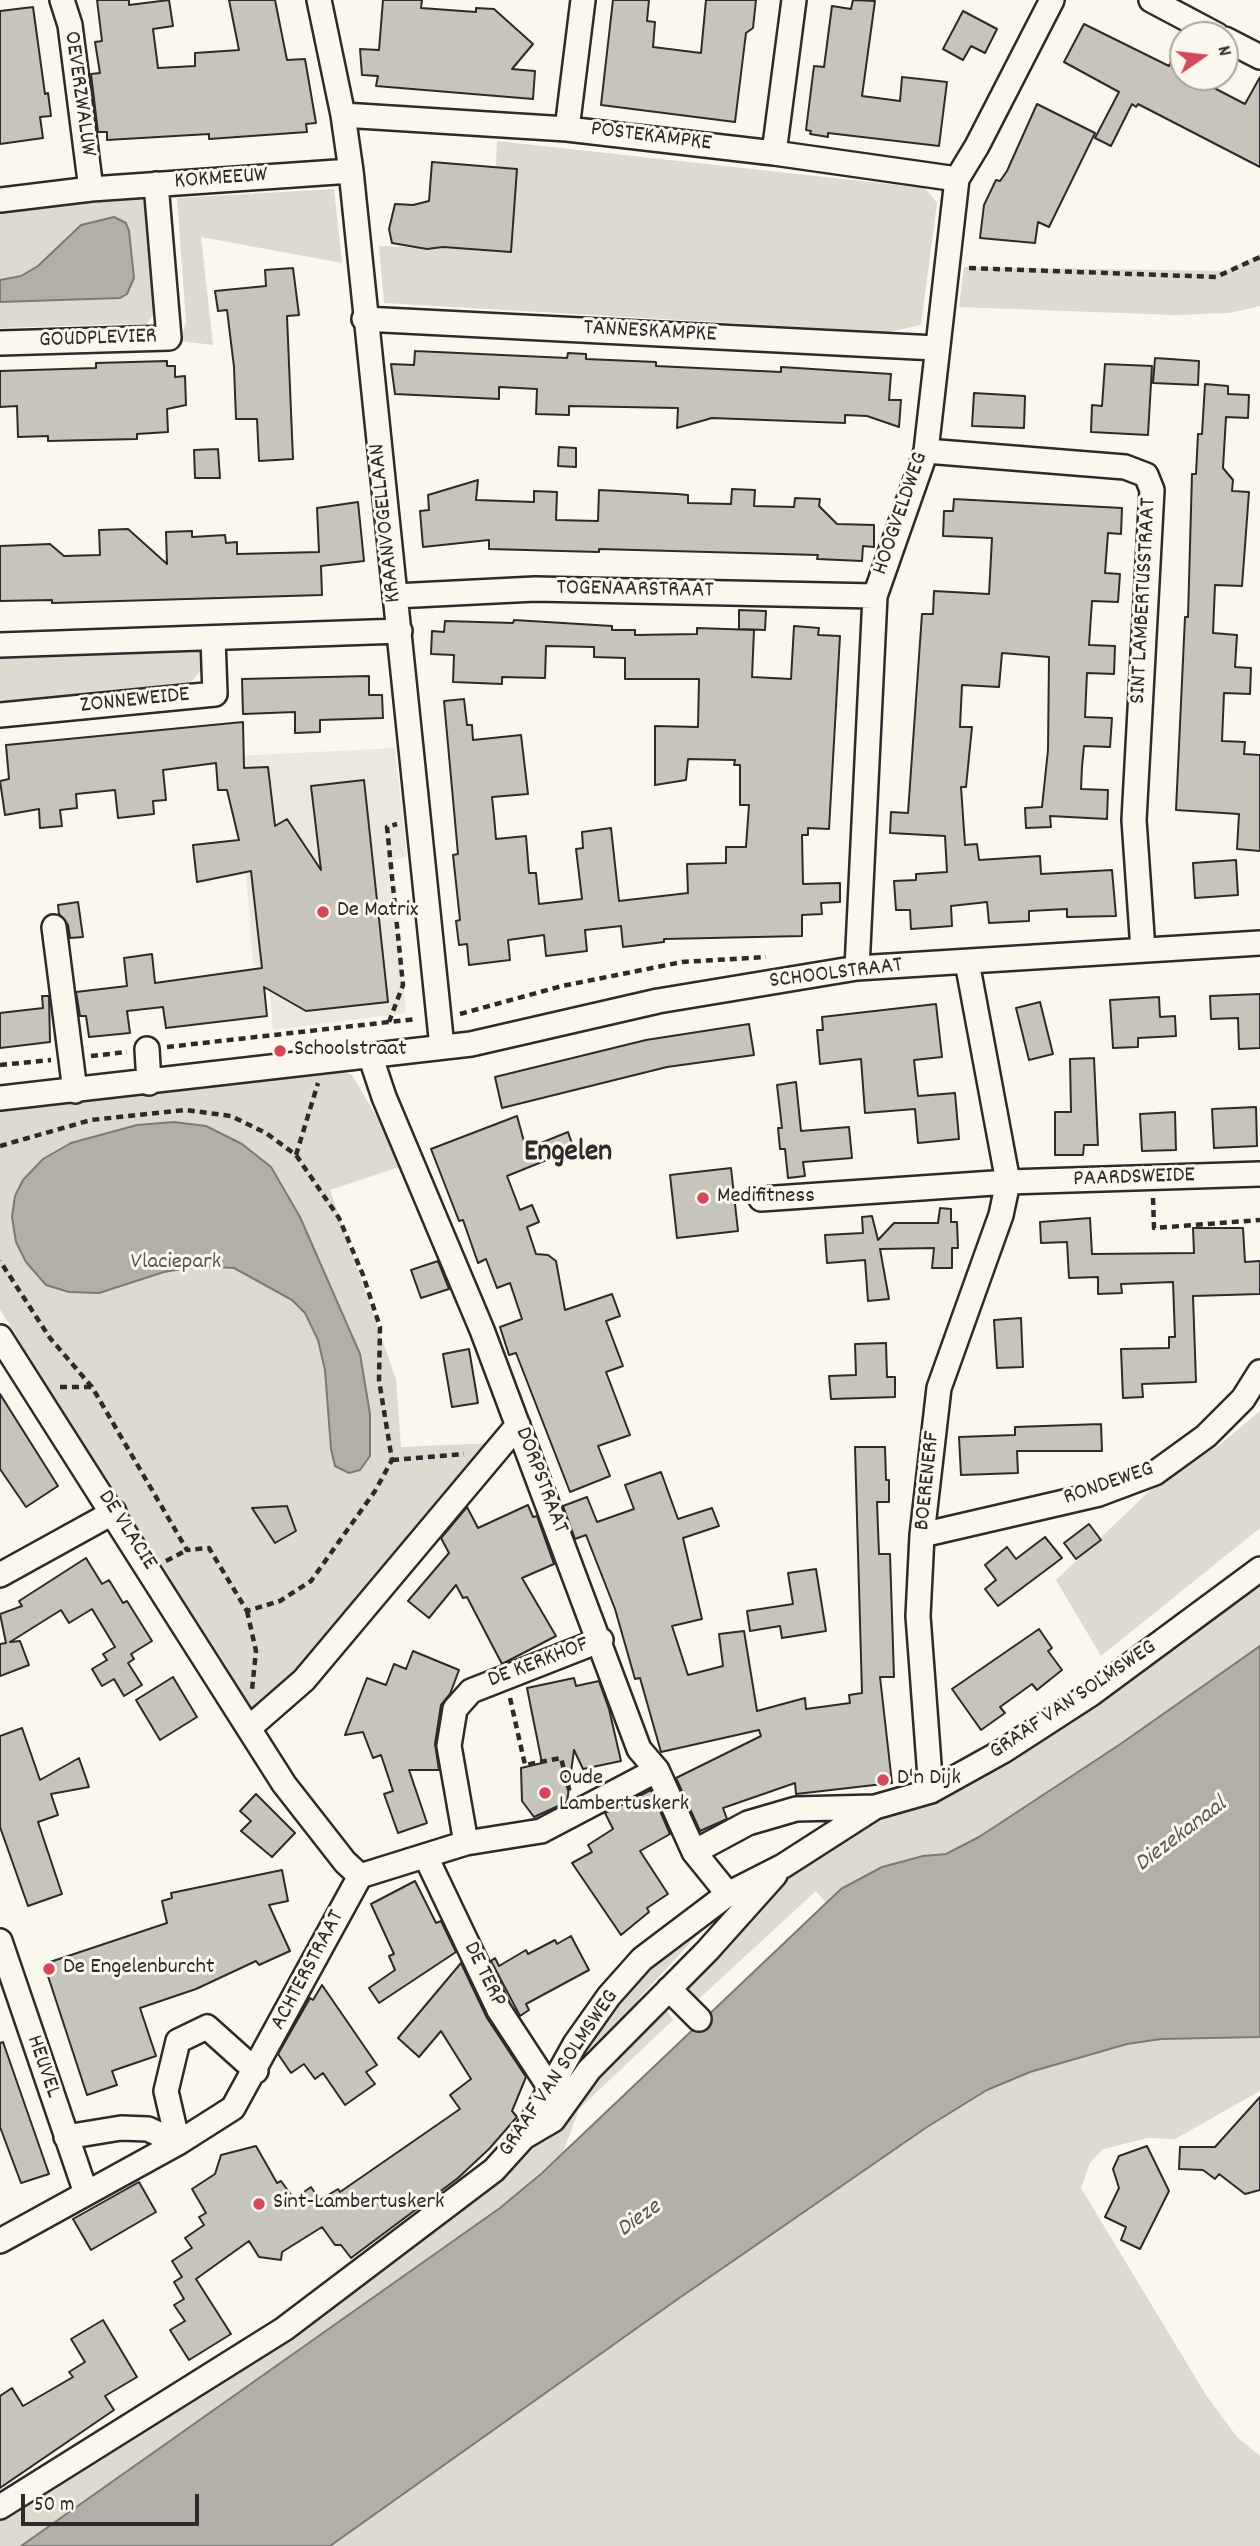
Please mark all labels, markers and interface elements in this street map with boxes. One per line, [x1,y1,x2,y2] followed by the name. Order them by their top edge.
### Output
[1169,21,1239,91] north arrow
[56,30,100,158] street label: OEVERZWALUW
[1209,43,1237,59] text: N
[589,117,713,159] street label: POSTEKAMPKE
[174,163,268,197] street label: KOKMEEUW
[583,316,717,350] street label: TANNESKAMPKE
[39,324,157,356] street label: GOUDPLEVIER
[365,442,409,604] street label: KRAANVOGELLAAN
[868,449,936,579] street label: HOOGVELDWEG
[1126,497,1164,705] street label: SINT LAMBERTUSSTRAAT
[556,576,714,606] street label: TOGENAARSTRAAT
[79,683,191,721] street label: ZONNEWEIDE
[337,898,418,926] place label: De Matrix
[315,904,331,920] marker: De Matrix
[768,953,904,997] street label: SCHOOLSTRAAT
[294,1037,407,1065] place label: Schoolstraat
[272,1043,288,1059] marker: Schoolstraat
[524,1137,612,1173] district label: Engelen
[1073,1163,1195,1195] street label: PAARDSWEIDE
[717,1184,815,1212] place label: Medifitness
[695,1190,711,1206] marker: Medifitness
[131,1250,221,1278] park label: Vlaciepark
[507,1424,573,1538] street label: DORPSTRAAT
[910,1430,948,1532] street label: BOERENERF
[1060,1457,1158,1513] street label: RONDEWEG
[90,1486,162,1576] street label: DE VLACIE
[485,1632,593,1696] street label: DE KERKHOF
[985,1635,1163,1767] street label: GRAAF VAN SOLMSWEG
[559,1766,689,1820] place label: Oude Lambertuskerk
[897,1766,961,1794] place label: D'n Dijk
[875,1772,891,1788] marker: D'n Dijk
[537,1785,553,1801] marker: Oude Lambertuskerk
[1130,1792,1234,1880] water label: Diezekanaal
[266,1907,352,2035] street label: ACHTERSTRAAT
[456,1938,510,2012] street label: DE TERP
[63,1955,214,1983] place label: De Engelenburcht
[41,1961,57,1977] marker: De Engelenburcht
[494,1985,626,2163] street label: GRAAF VAN SOLMSWEG
[18,2032,66,2102] street label: HEUVEL
[273,2190,445,2218] place label: Sint-Lambertuskerk
[612,2195,668,2245] water label: Dieze
[251,2196,267,2212] marker: Sint-Lambertuskerk
[24,2480,203,2524] scale bar
[34,2491,74,2521] text: 50 m

